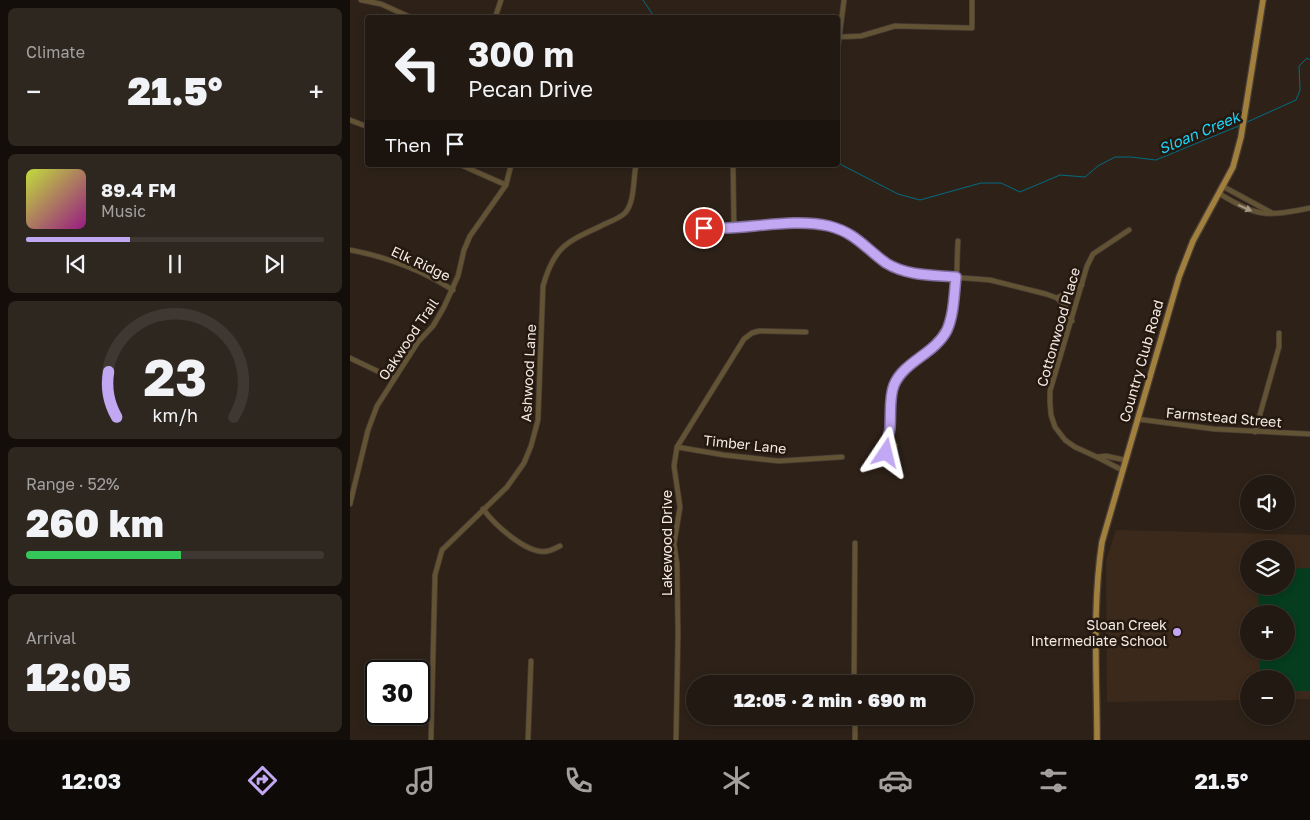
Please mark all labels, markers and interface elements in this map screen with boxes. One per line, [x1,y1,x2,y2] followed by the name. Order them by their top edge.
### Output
[468,33,574,75] text: 300 m
[385,35,450,100] icon: left
[26,42,85,62] text: Climate
[128,68,222,113] text: 21.5°
[26,75,41,108] text: −
[309,75,324,108] text: +
[468,75,593,102] text: Pecan Drive
[1156,106,1244,157] water label: Sloan Creek
[441,130,469,158] icon: arrive
[385,133,431,156] text: Then
[101,178,176,201] text: 89.4 FM
[101,201,146,221] text: Music
[1238,204,1252,212] one-way arrow
[683,207,725,249] pin
[690,214,718,242] icon: arrive
[389,242,453,284] street label: Elk Ridge
[62,250,90,278] icon: previous
[161,250,189,278] icon: pause
[260,250,288,278] icon: next
[1033,265,1083,389] street label: Cottonwood Place
[374,295,442,383] street label: Oakwood Trail
[1115,298,1167,424] street label: Country Club Road
[517,324,539,422] street label: Ashwood Lane
[143,345,207,407] text: 23
[1165,403,1283,431] street label: Farmstead Street
[152,404,198,426] text: km/h
[859,426,911,478] position arrow
[703,431,787,457] street label: Timber Lane
[26,474,120,494] text: Range · 52%
[1240,475,1295,725] map controls
[1240,475,1295,530] button: sound
[658,490,675,596] street label: Lakewood Drive
[26,500,164,545] text: 260 km
[1240,540,1295,595] button: layers
[1240,605,1295,660] button: +
[1031,616,1167,649] place label: Sloan Creek Intermediate School
[1171,626,1183,638] marker: Sloan Creek Intermediate School
[26,628,76,648] text: Arrival
[26,654,131,699] text: 12:05
[365,660,430,725] speed limit sign: 30
[1240,670,1295,725] button: −
[734,688,926,711] text: 12:05 · 2 min · 690 m
[245,763,280,798] icon: directions
[403,763,438,798] icon: music
[561,763,596,798] icon: phone
[719,763,754,798] icon: climate
[878,763,913,798] icon: car
[1036,763,1071,798] icon: filters
[62,767,121,794] text: 12:03
[1194,767,1248,794] text: 21.5°

